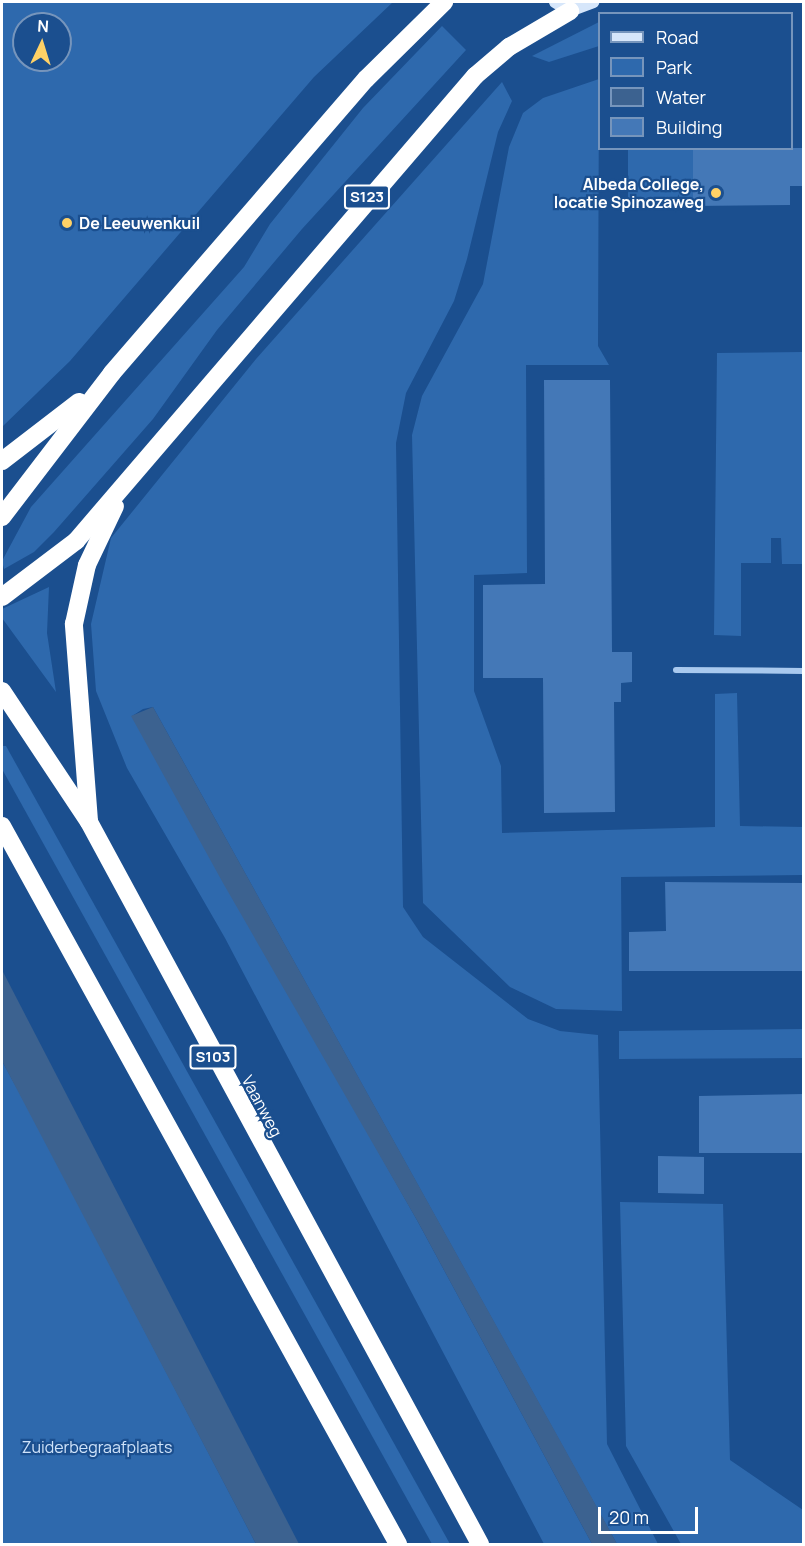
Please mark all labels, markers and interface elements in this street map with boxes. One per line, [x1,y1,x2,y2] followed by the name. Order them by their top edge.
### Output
[12,12,72,72] north arrow
[598,12,793,150] legend
[37,15,50,37] text: N
[656,25,699,49] text: Road
[656,55,692,79] text: Park
[656,85,706,109] text: Water
[656,115,722,139] text: Building
[554,174,704,212] place label: Albeda College, locatie Spinozaweg
[343,185,391,209] road number: S123
[709,186,723,200] marker: Albeda College, locatie Spinozaweg
[79,213,200,233] place label: De Leeuwenkuil
[60,216,74,230] marker: De Leeuwenkuil
[189,1045,237,1069] road number: S103
[238,1072,286,1140] street label: Vaanweg
[22,1437,172,1457] park label: Zuiderbegraafplaats
[601,1495,702,1533] scale bar
[609,1505,649,1529] text: 20 m

